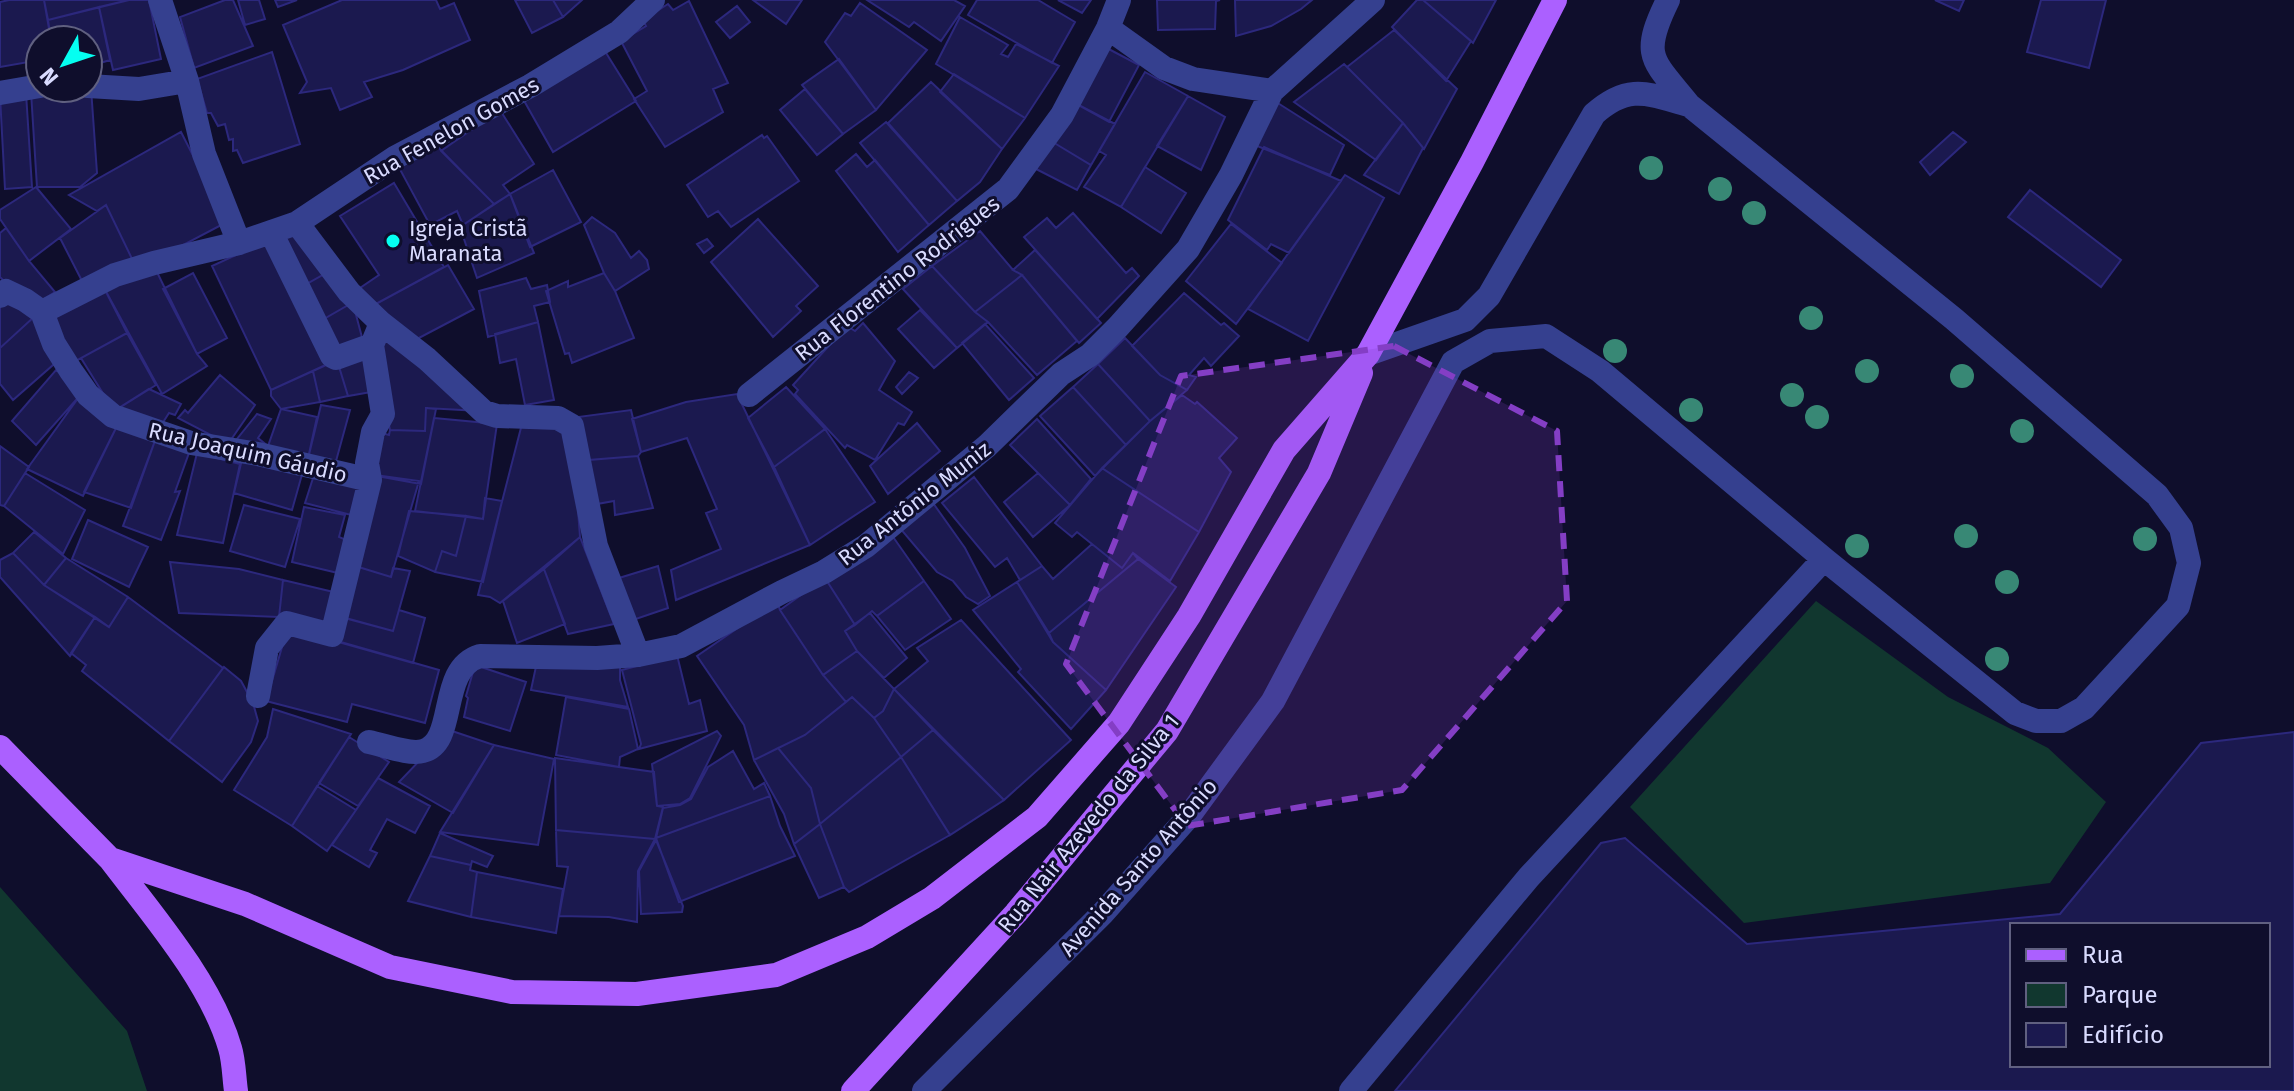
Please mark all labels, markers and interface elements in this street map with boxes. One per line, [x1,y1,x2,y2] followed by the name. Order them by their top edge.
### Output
[24,24,104,104] north arrow
[34,62,64,91] text: N
[359,71,544,190] street label: Rua Fenelon Gomes
[790,190,1005,367] street label: Rua Florentino Rodrigues
[409,215,527,267] place label: Igreja Cristã Maranata
[384,232,402,250] marker: Igreja Cristã Maranata
[146,417,350,488] street label: Rua Joaquim Gáudio
[833,435,996,571] street label: Rua Antônio Muniz
[992,709,1185,938] street label: Rua Nair Azevedo da Silva 1
[1054,773,1223,962] street label: Avenida Santo Antônio
[2010,923,2270,1067] legend
[2082,941,2124,969] text: Rua
[2082,981,2158,1009] text: Parque
[2082,1021,2164,1049] text: Edifício

